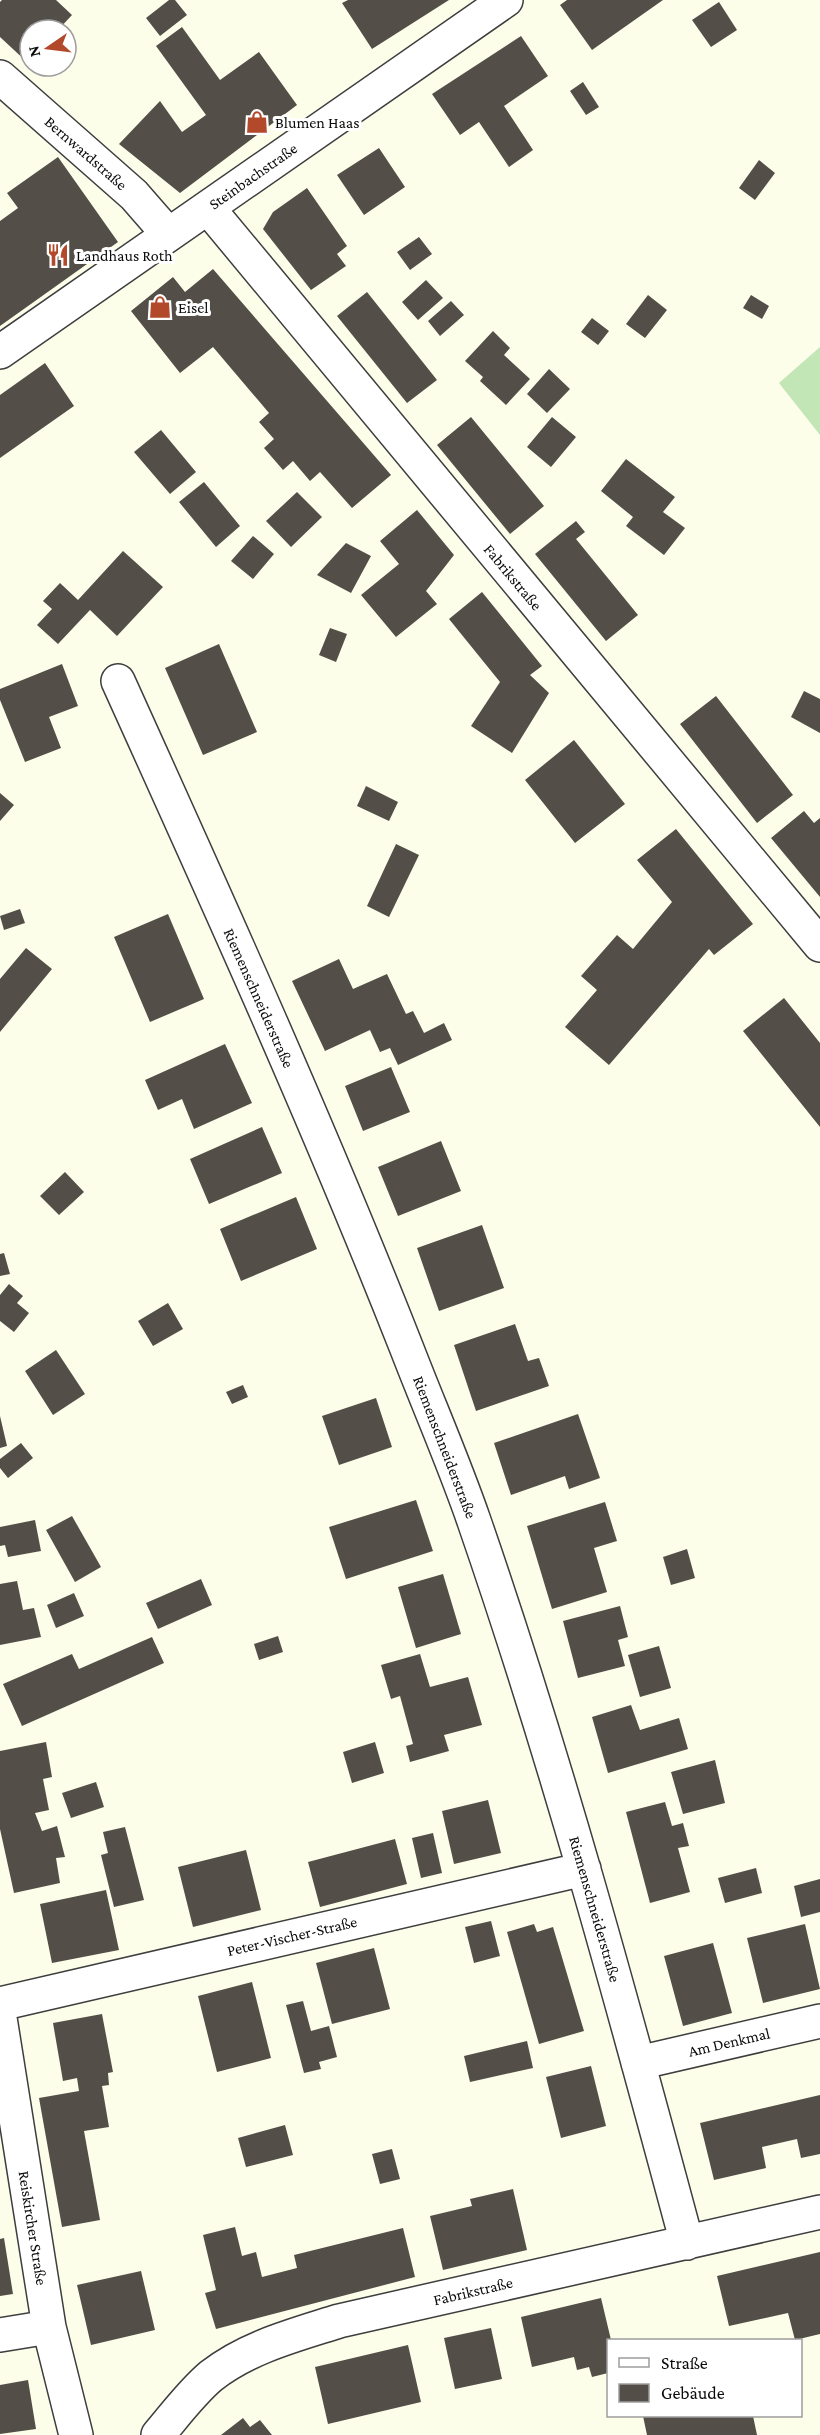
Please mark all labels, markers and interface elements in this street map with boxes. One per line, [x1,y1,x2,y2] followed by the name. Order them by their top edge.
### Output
[18,18,78,78] north arrow
[24,44,43,59] text: N
[244,109,270,135] shop icon: Blumen Haas
[41,113,131,193] street label: Bernwardstraße
[275,114,360,131] place label: Blumen Haas
[206,139,300,213] street label: Steinbachstraße
[45,242,71,268] restaurant icon: Landhaus Roth
[76,247,173,264] place label: Landhaus Roth
[147,294,173,320] shop icon: Eisel
[178,299,208,316] place label: Eisel
[480,541,546,613] street label: Fabrikstraße
[220,926,298,1070] street label: Riemenschneiderstraße
[410,1373,480,1521] street label: Riemenschneiderstraße
[566,1834,624,1984] street label: Riemenschneiderstraße
[225,1913,359,1959] street label: Peter-Vischer-Straße
[686,2024,772,2060] street label: Am Denkmal
[16,2170,50,2286] street label: Reiskircher Straße
[432,2274,514,2308] street label: Fabrikstraße
[607,2339,802,2417] legend
[661,2353,708,2373] text: Straße
[661,2383,725,2403] text: Gebäude

